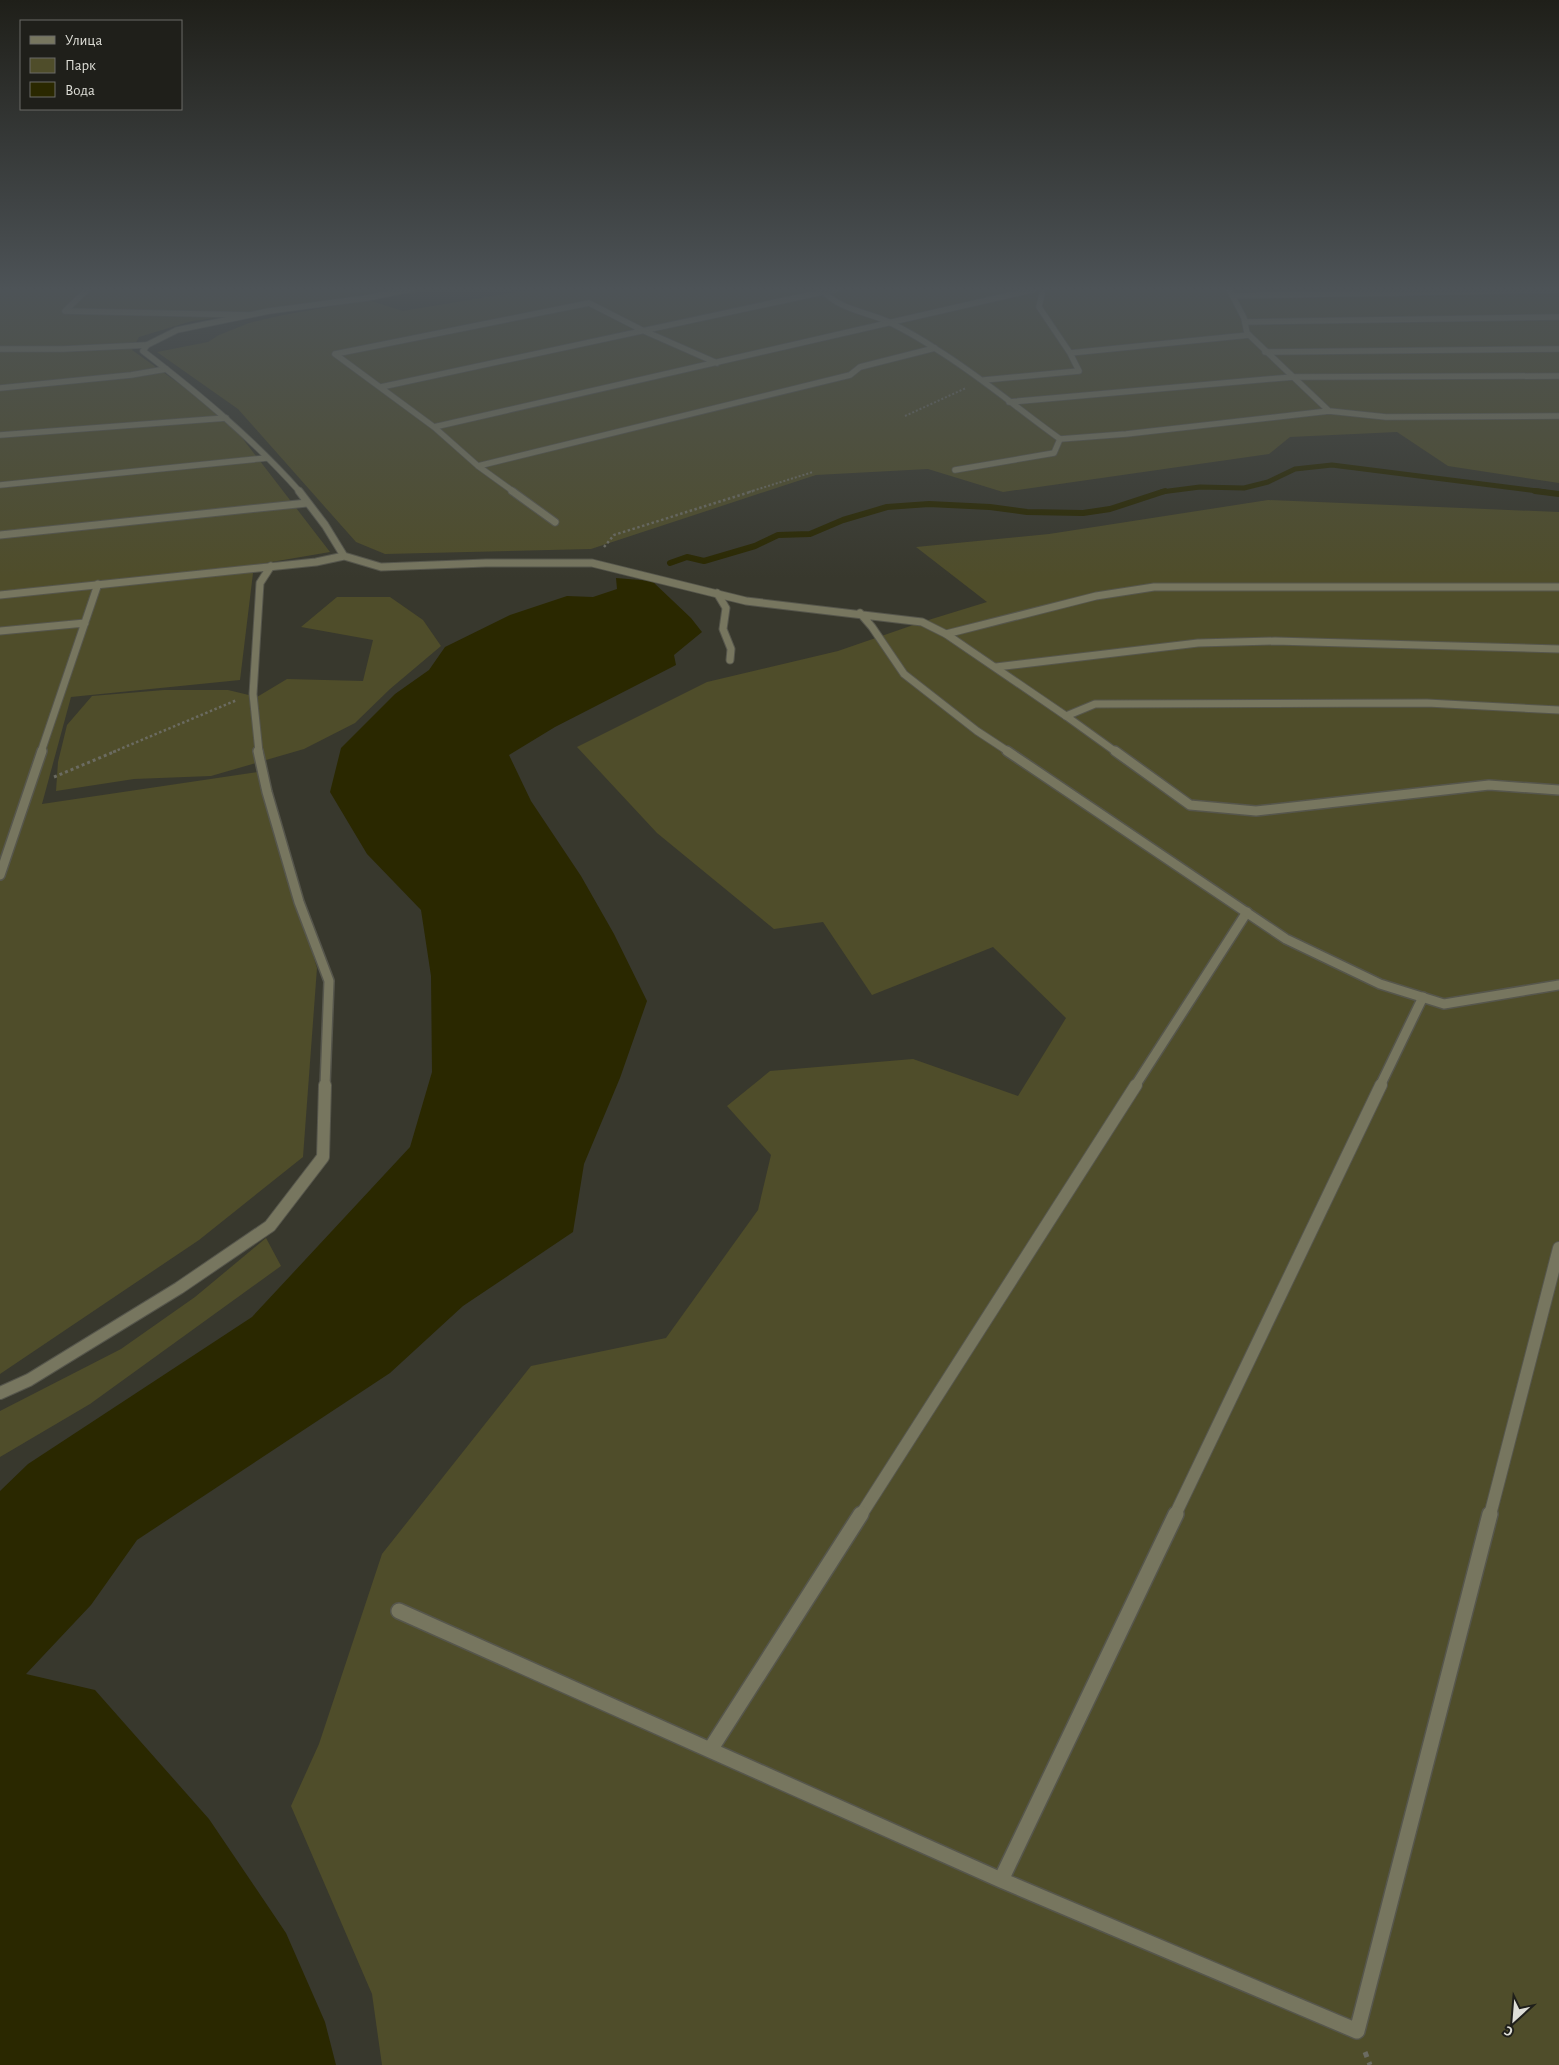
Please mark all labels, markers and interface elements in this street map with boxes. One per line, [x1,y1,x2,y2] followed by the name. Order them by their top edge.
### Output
[20,20,182,110] legend
[65,33,102,48] text: Улица
[65,58,96,73] text: Парк
[65,83,95,98] text: Вода
[1489,1995,1539,2045] north arrow
[1502,2023,1515,2039] text: С

